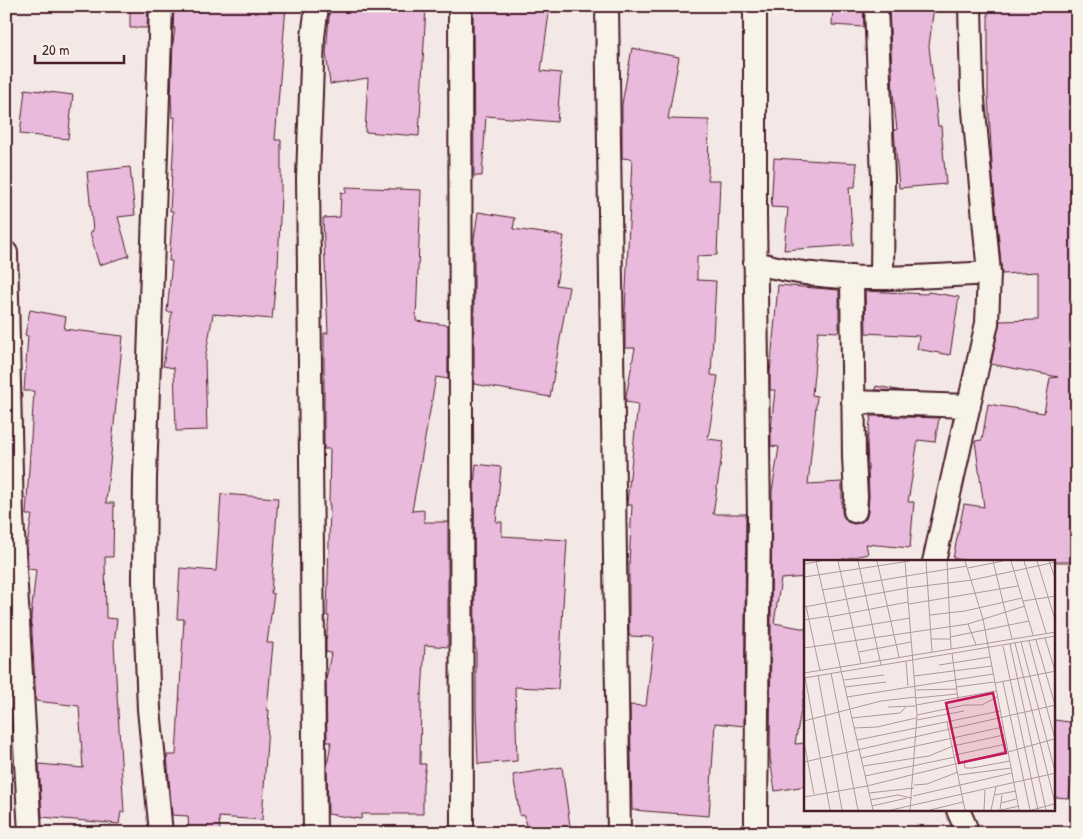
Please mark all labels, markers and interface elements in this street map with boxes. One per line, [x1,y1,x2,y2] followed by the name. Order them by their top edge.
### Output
[35,32,124,64] scale bar
[42,39,69,60] text: 20 m
[804,560,1056,812] inset map

